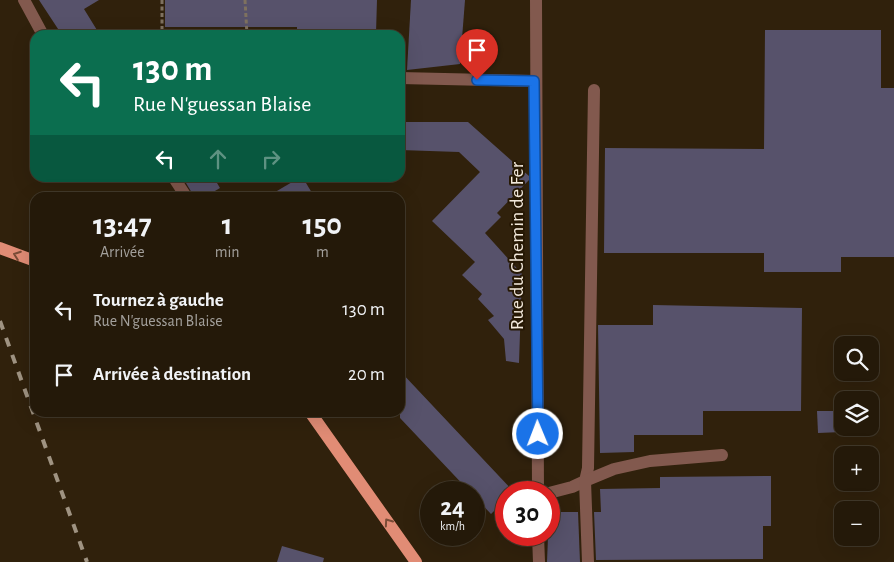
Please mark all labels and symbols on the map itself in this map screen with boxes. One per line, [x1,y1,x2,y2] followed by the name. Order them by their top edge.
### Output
[456,29,498,80] pin
[507,161,527,330] street label: Rue du Chemin de Fer
[14,251,22,261] one-way arrow
[511,407,563,459] position arrow
[495,481,560,546] speed limit sign: 30
[385,518,394,528] one-way arrow

